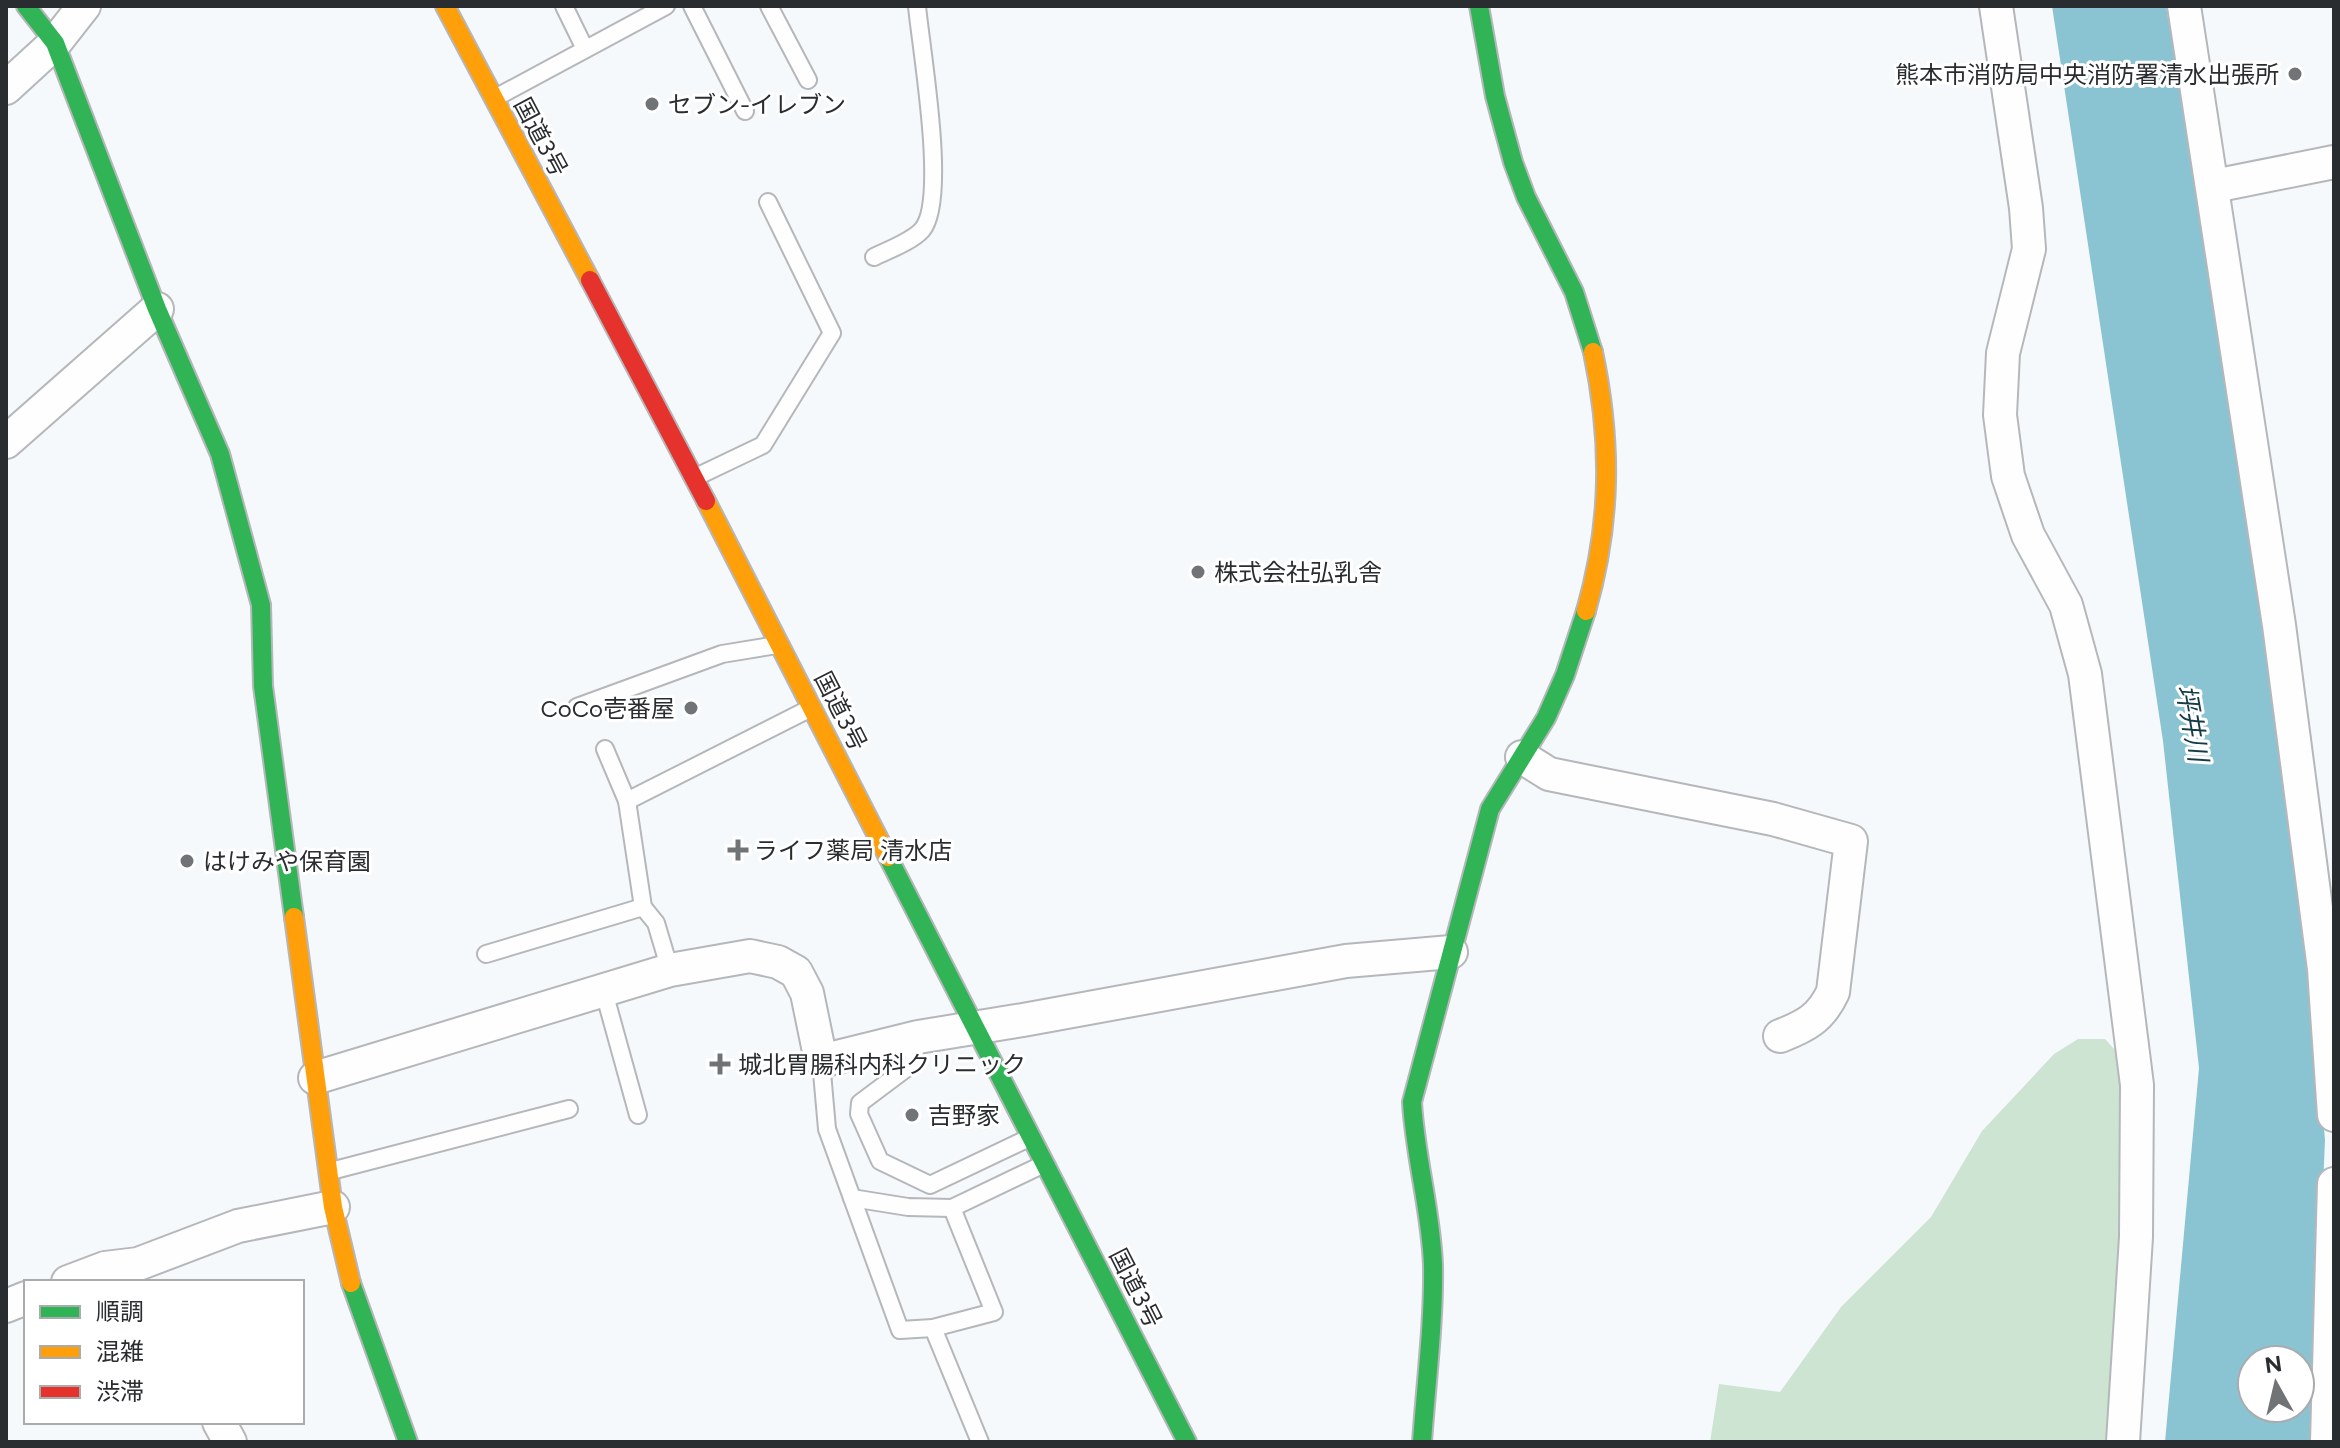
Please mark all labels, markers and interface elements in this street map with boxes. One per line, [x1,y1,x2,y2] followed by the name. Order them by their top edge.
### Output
[1895,60,2279,89] place label: 熊本市消防局中央消防署清水出張所
[2286,65,2304,83] marker: 熊本市消防局中央消防署清水出張所
[668,90,846,119] place label: セブン-イレブン
[508,93,574,181] street label: 国道3号
[643,95,661,113] marker: セブン-イレブン
[1214,558,1382,587] place label: 株式会社弘乳舎
[1189,563,1207,581] marker: 株式会社弘乳舎
[809,667,873,755] street label: 国道3号
[2169,682,2215,767] water label: 坪井川
[541,694,675,723] place label: CoCo壱番屋
[682,699,700,717] marker: CoCo壱番屋
[754,836,952,865] place label: ライフ薬局 清水店
[729,841,747,859] marker: ライフ薬局 清水店
[203,847,371,876] place label: はけみや保育園
[178,852,196,870] marker: はけみや保育園
[738,1050,1026,1079] place label: 城北胃腸科内科クリニック
[709,1053,731,1075] marker: 城北胃腸科内科クリニック
[928,1101,1000,1130] place label: 吉野家
[903,1106,921,1124] marker: 吉野家
[1104,1244,1168,1332] street label: 国道3号
[24,1280,304,1424] legend
[96,1297,144,1326] text: 順調
[96,1337,144,1366] text: 混雑
[2236,1344,2316,1424] north arrow
[2263,1350,2284,1379] text: N
[96,1377,144,1406] text: 渋滞

